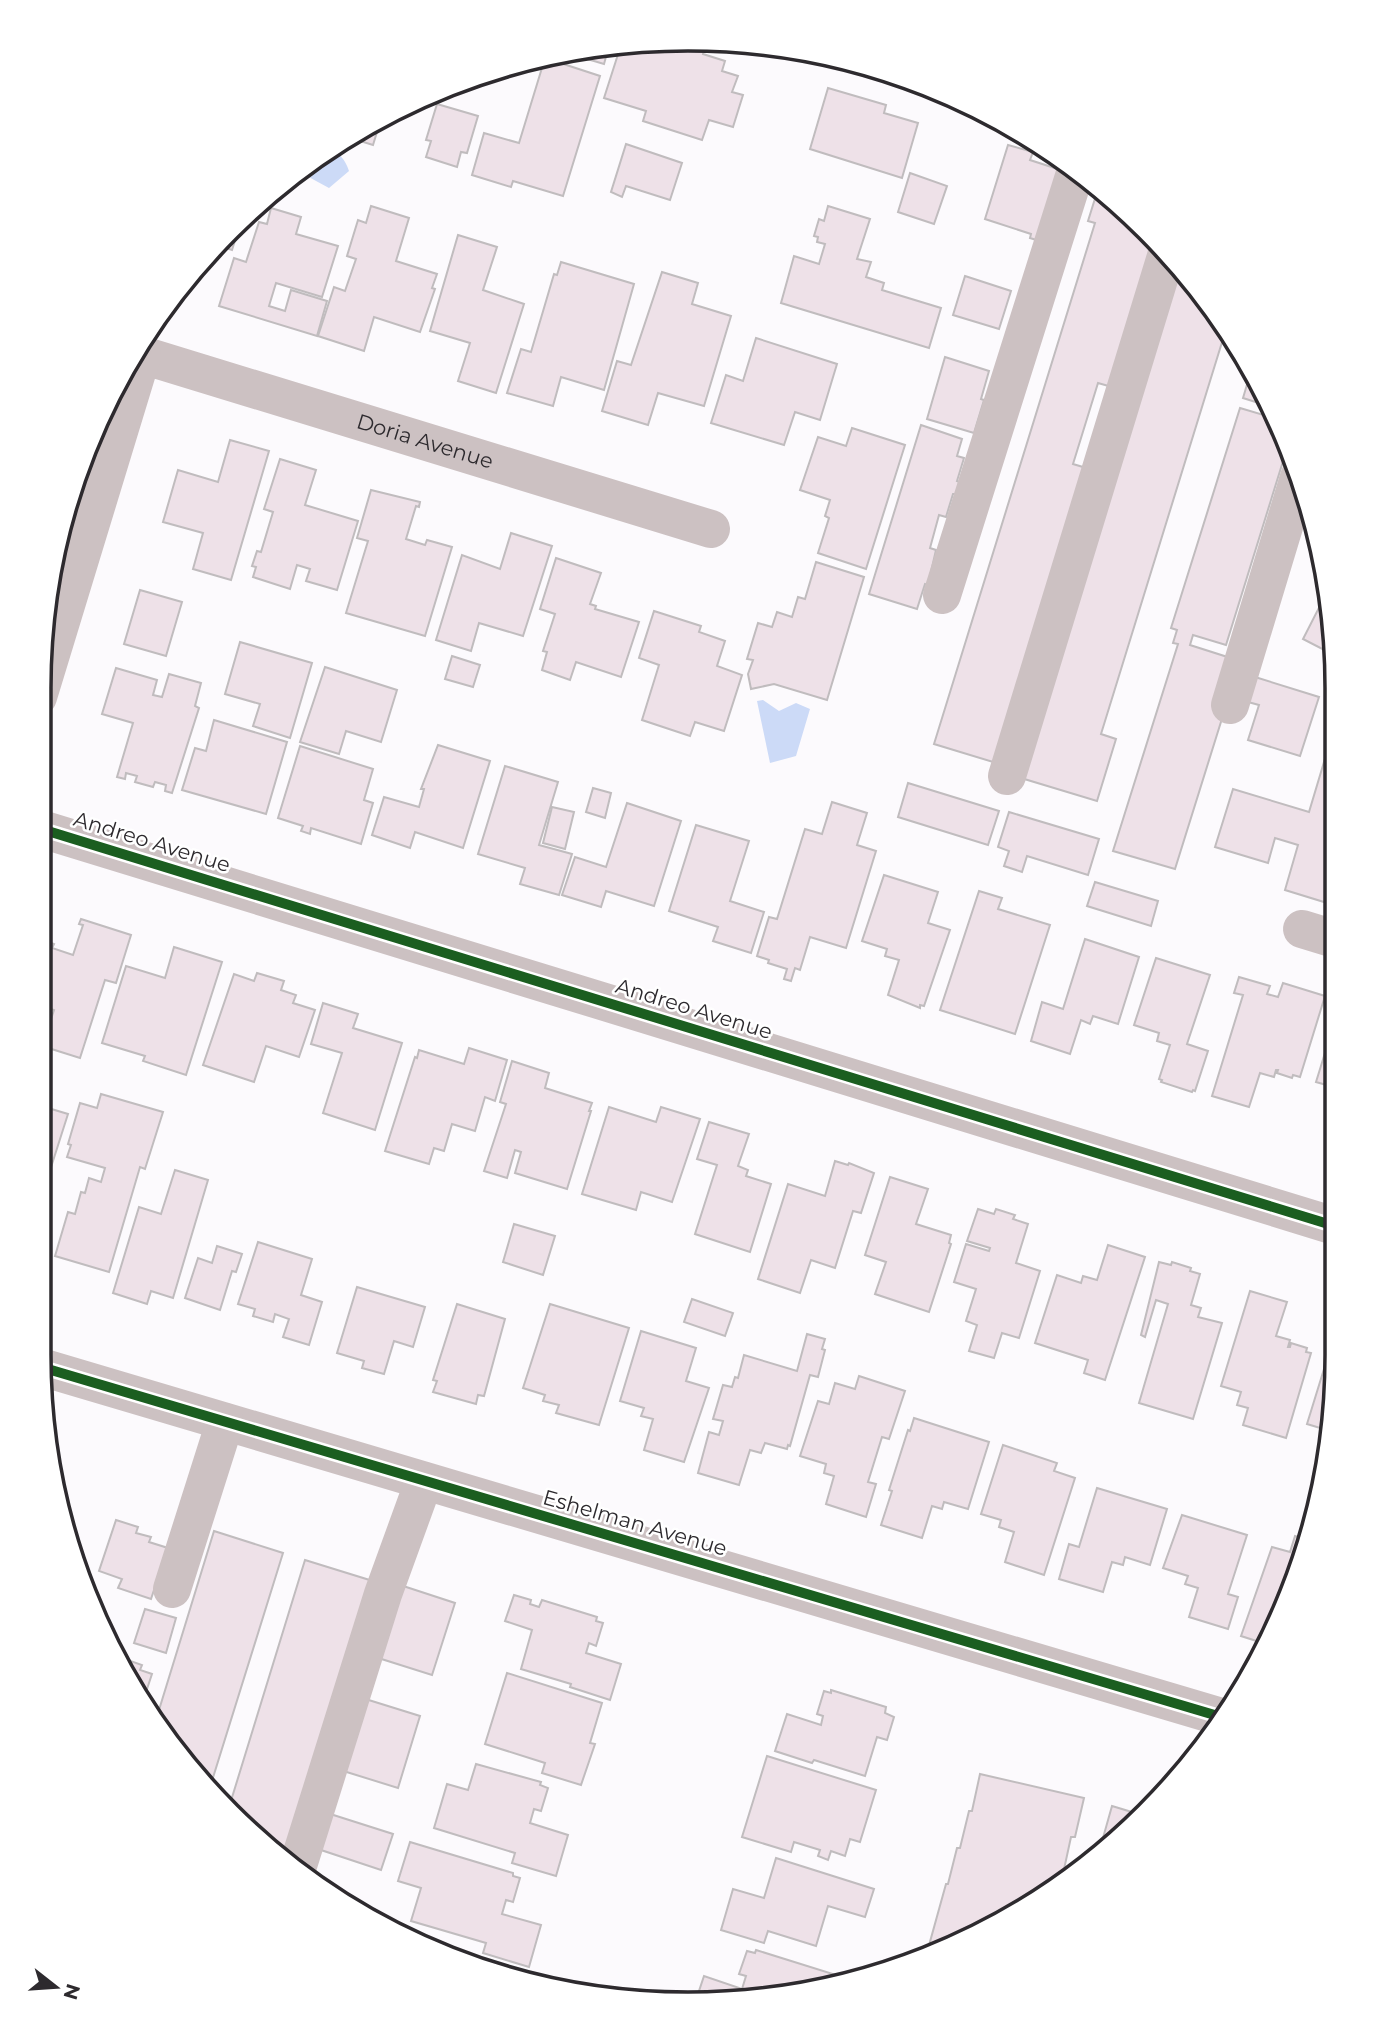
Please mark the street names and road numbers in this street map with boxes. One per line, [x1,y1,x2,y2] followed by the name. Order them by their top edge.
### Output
[354,408,496,474] street label: Doria Avenue
[71,806,233,877] street label: Andreo Avenue
[613,973,775,1044] street label: Andreo Avenue
[540,1484,730,1561] street label: Eshelman Avenue

